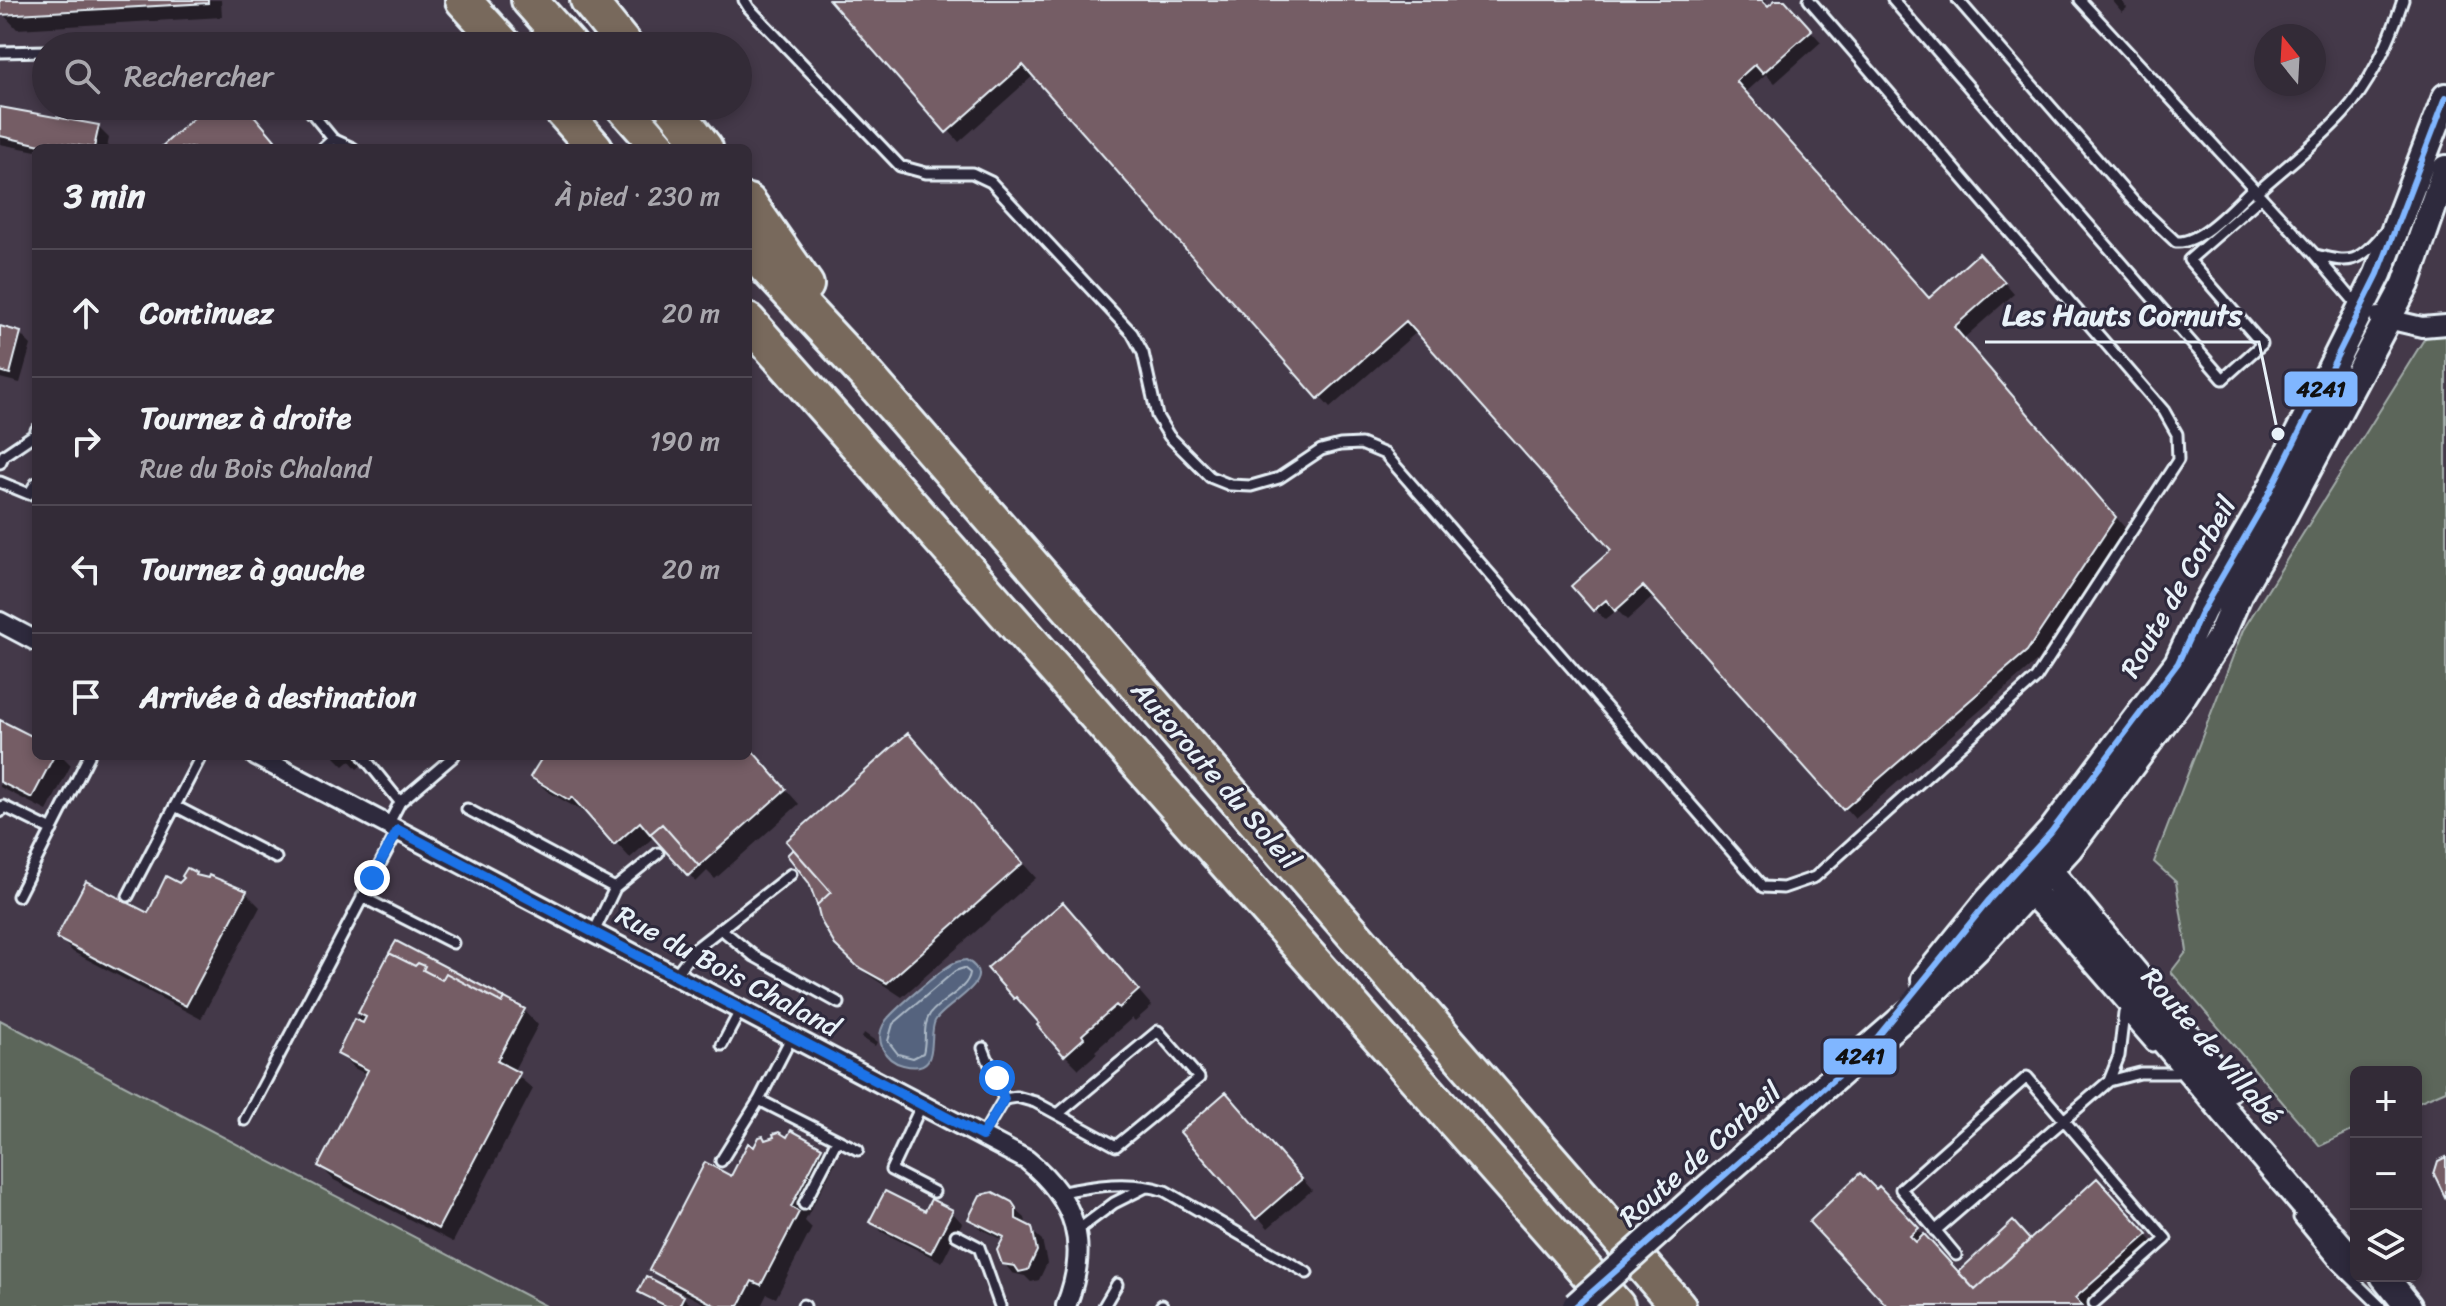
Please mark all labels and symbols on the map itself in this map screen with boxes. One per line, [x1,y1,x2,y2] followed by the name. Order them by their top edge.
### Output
[2254,24,2326,96] north arrow
[1985,288,2259,342] callout: Les Hauts Cornuts
[2002,288,2243,342] text: Les Hauts Cornuts
[2283,370,2359,408] line badge: 4241
[2295,370,2346,409] text: 4241
[2106,486,2251,687] street label: Route de Corbeil
[1118,668,1314,882] street label: Autoroute du Soleil
[354,860,390,896] route end
[607,891,851,1052] street label: Rue du Bois Chaland
[2129,955,2295,1137] street label: Route de Villabé
[1822,1037,1898,1076] line badge: 4241
[1834,1037,1885,1076] text: 4241
[979,1060,1015,1096] route start
[1607,1068,1794,1239] street label: Route de Corbeil

